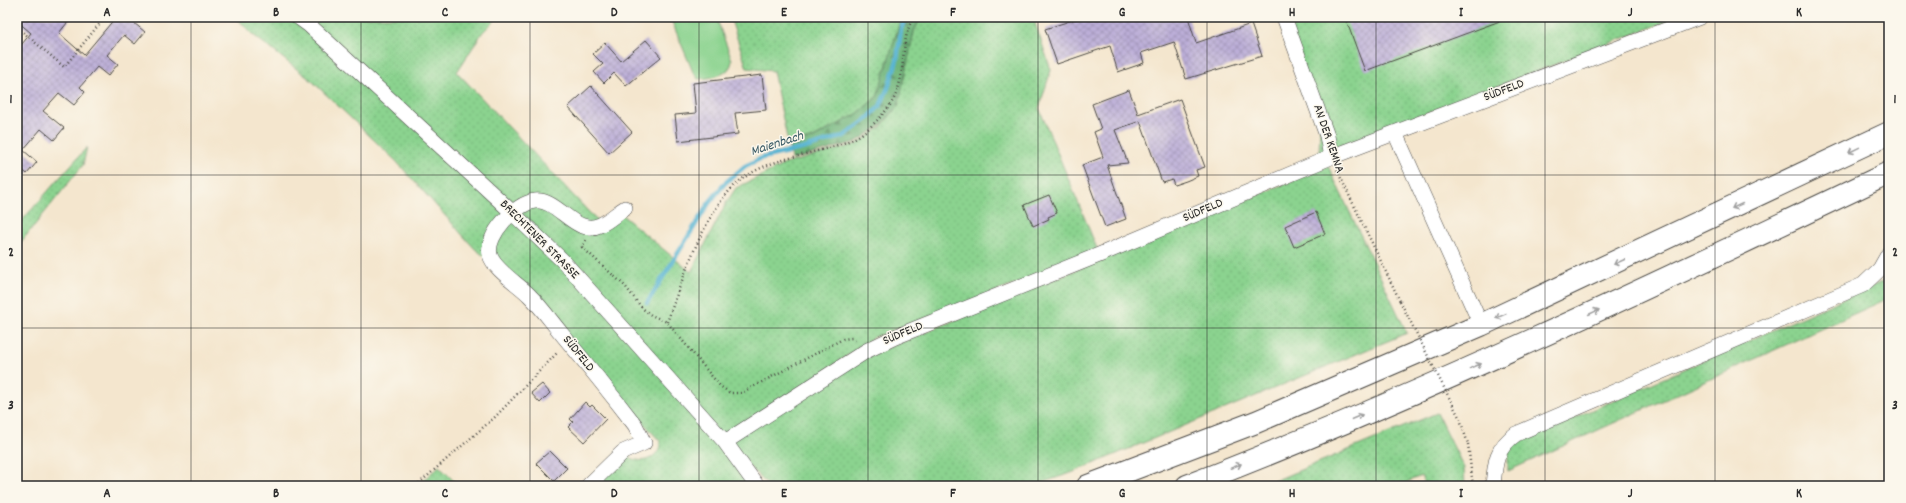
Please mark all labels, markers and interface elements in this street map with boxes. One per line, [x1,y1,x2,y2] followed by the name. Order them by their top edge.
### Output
[103,4,111,23] text: A
[273,4,279,23] text: B
[442,4,449,23] text: C
[611,4,618,23] text: D
[781,4,788,23] text: E
[950,4,956,23] text: F
[1119,4,1126,23] text: G
[1289,4,1296,23] text: H
[1459,4,1464,23] text: I
[1628,4,1633,23] text: J
[1796,4,1802,23] text: K
[1481,74,1527,107] street label: SÜDFELD
[10,91,13,110] text: 1
[1894,91,1897,110] text: 1
[1307,102,1349,176] street label: AN DER KEMNA
[748,126,807,162] water label: Maienbach
[1848,147,1860,154] one-way arrow
[1180,194,1226,228] street label: SÜDFELD
[495,196,583,284] street label: BRECHTENER STRASSE
[1731,203,1743,210] one-way arrow
[8,244,14,263] text: 2
[1892,244,1898,263] text: 2
[1613,259,1625,266] one-way arrow
[1588,308,1600,315] one-way arrow
[1495,313,1507,320] one-way arrow
[880,317,926,351] street label: SÜDFELD
[557,332,599,377] street label: SÜDFELD
[1470,361,1482,369] one-way arrow
[8,397,14,416] text: 3
[1892,397,1898,416] text: 3
[1350,413,1362,421] one-way arrow
[1230,462,1242,470] one-way arrow
[103,485,111,503] text: A
[273,485,279,503] text: B
[442,485,449,503] text: C
[611,485,618,503] text: D
[781,485,788,503] text: E
[950,485,956,503] text: F
[1119,485,1126,503] text: G
[1289,485,1296,503] text: H
[1459,485,1464,503] text: I
[1628,485,1633,503] text: J
[1796,485,1802,503] text: K

